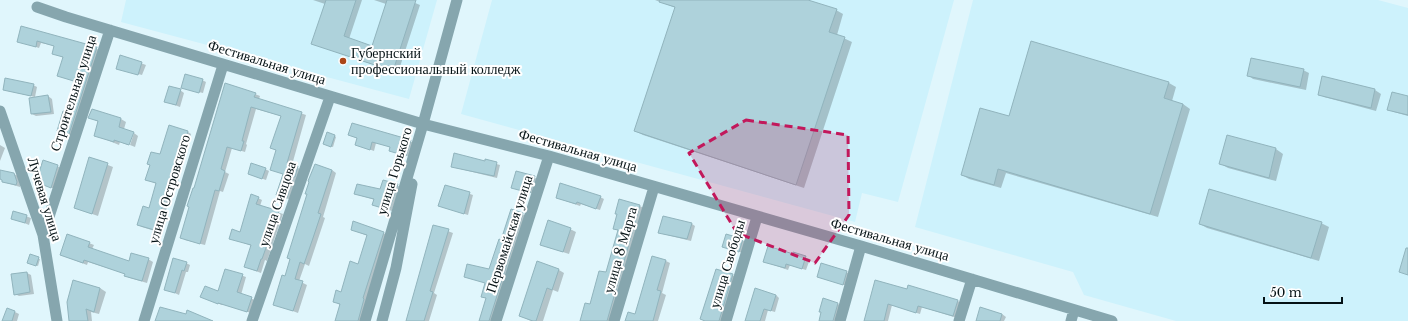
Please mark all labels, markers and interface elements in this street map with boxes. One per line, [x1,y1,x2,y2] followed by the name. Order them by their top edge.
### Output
[46,32,101,153] street label: Строительная улица
[206,36,329,89] street label: Фестивальная улица
[351,44,521,78] place label: Губернский профессиональный колледж
[338,56,348,66] marker: Губернский профессиональный колледж
[517,124,640,176] street label: Фестивальная улица
[372,125,416,217] street label: улица Горького
[144,132,194,246] street label: улица Островского
[24,155,67,244] street label: Лучевая улица
[254,158,300,249] street label: улица Сивцова
[481,172,537,295] street label: Первомайская улица
[599,204,641,295] street label: улица 8 Марта
[829,213,952,265] street label: Фестивальная улица
[705,217,749,310] street label: улица Свободы
[1264,279,1342,305] scale bar
[1270,285,1302,300] text: 50 m

